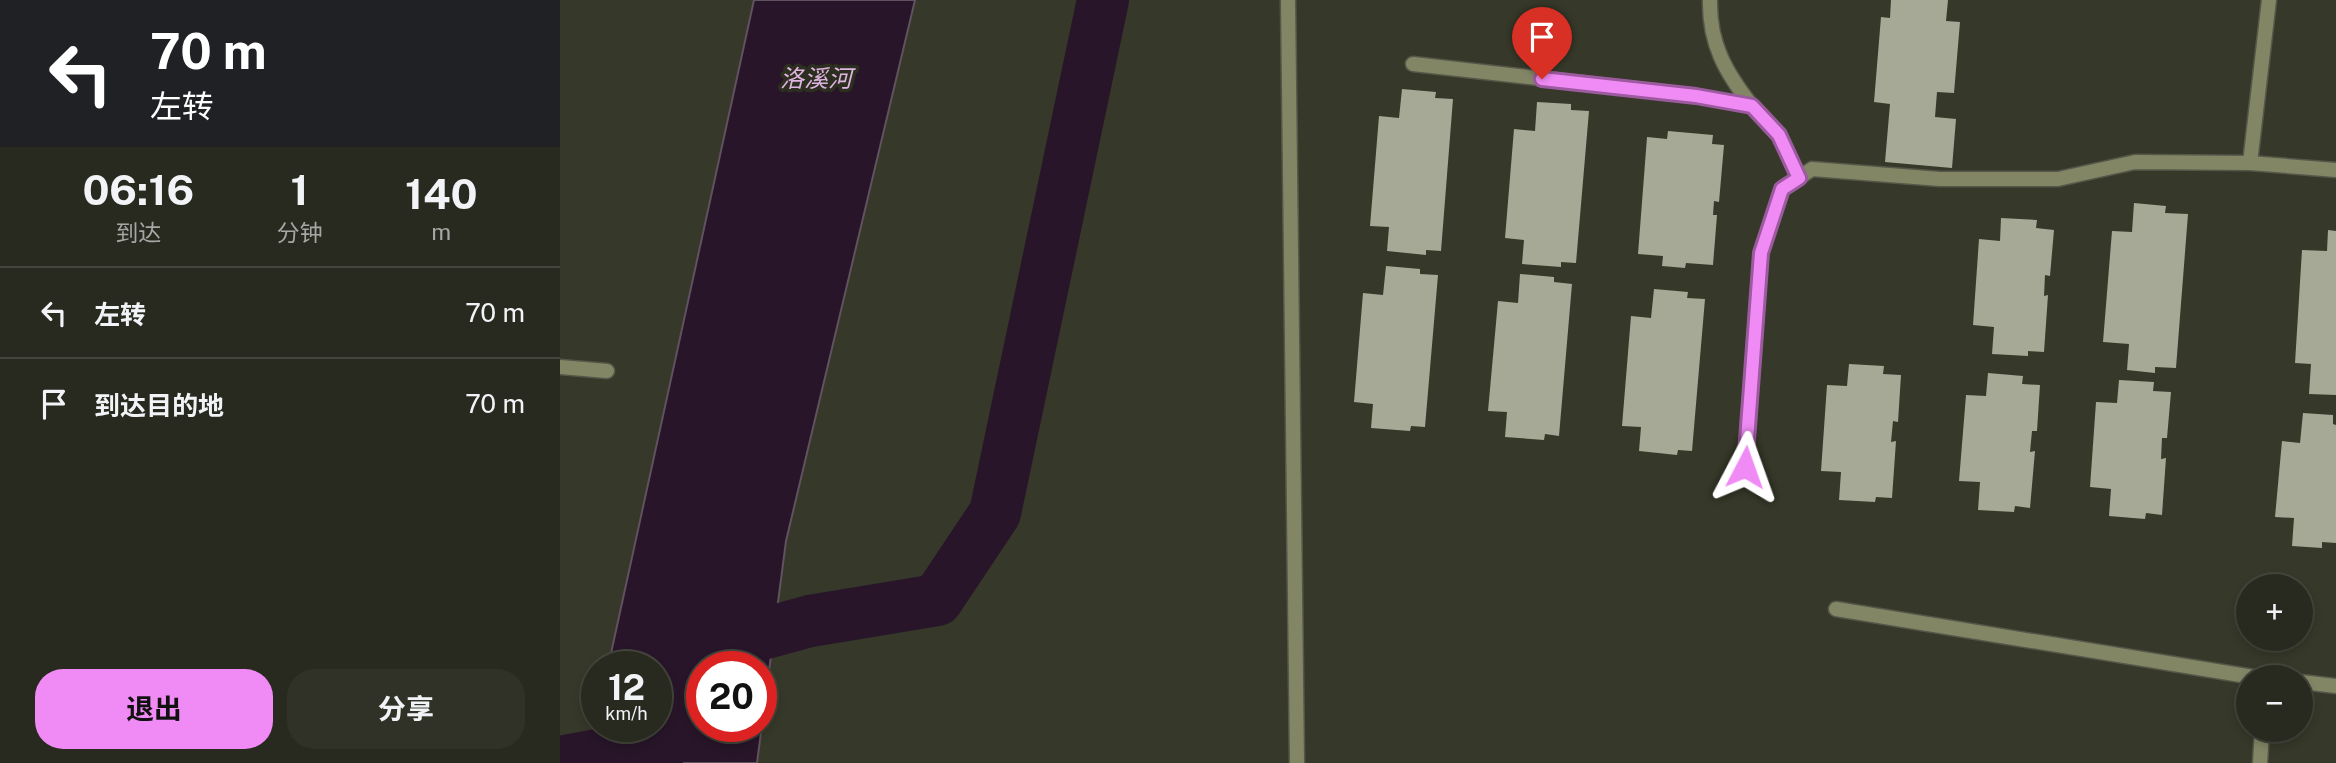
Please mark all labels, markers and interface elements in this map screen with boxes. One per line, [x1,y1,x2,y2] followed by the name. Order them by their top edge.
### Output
[1512,7,1572,79] pin
[1523,18,1561,56] icon: arrive
[150,22,267,80] text: 70 m
[35,28,126,119] icon: left
[780,64,856,92] water label: 洛溪河
[150,88,214,125] text: 左转
[82,165,194,214] text: 06:16
[291,165,309,214] text: 1
[405,169,478,218] text: 140
[431,218,451,245] text: m
[115,219,161,246] text: 到达
[277,219,323,246] text: 分钟
[35,294,73,332] icon: left
[465,297,525,328] text: 70 m
[94,299,146,330] text: 左转
[35,385,73,423] icon: arrive
[465,388,525,419] text: 70 m
[94,390,224,421] text: 到达目的地
[1708,430,1782,504] position arrow
[2236,574,2313,742] map controls
[2236,574,2313,651] button: +
[686,651,777,742] speed limit sign: 20
[2236,665,2313,742] button: −
[608,667,645,708] text: 12
[35,669,273,749] button: 退出
[287,669,525,749] button: 分享
[605,703,648,724] text: km/h

